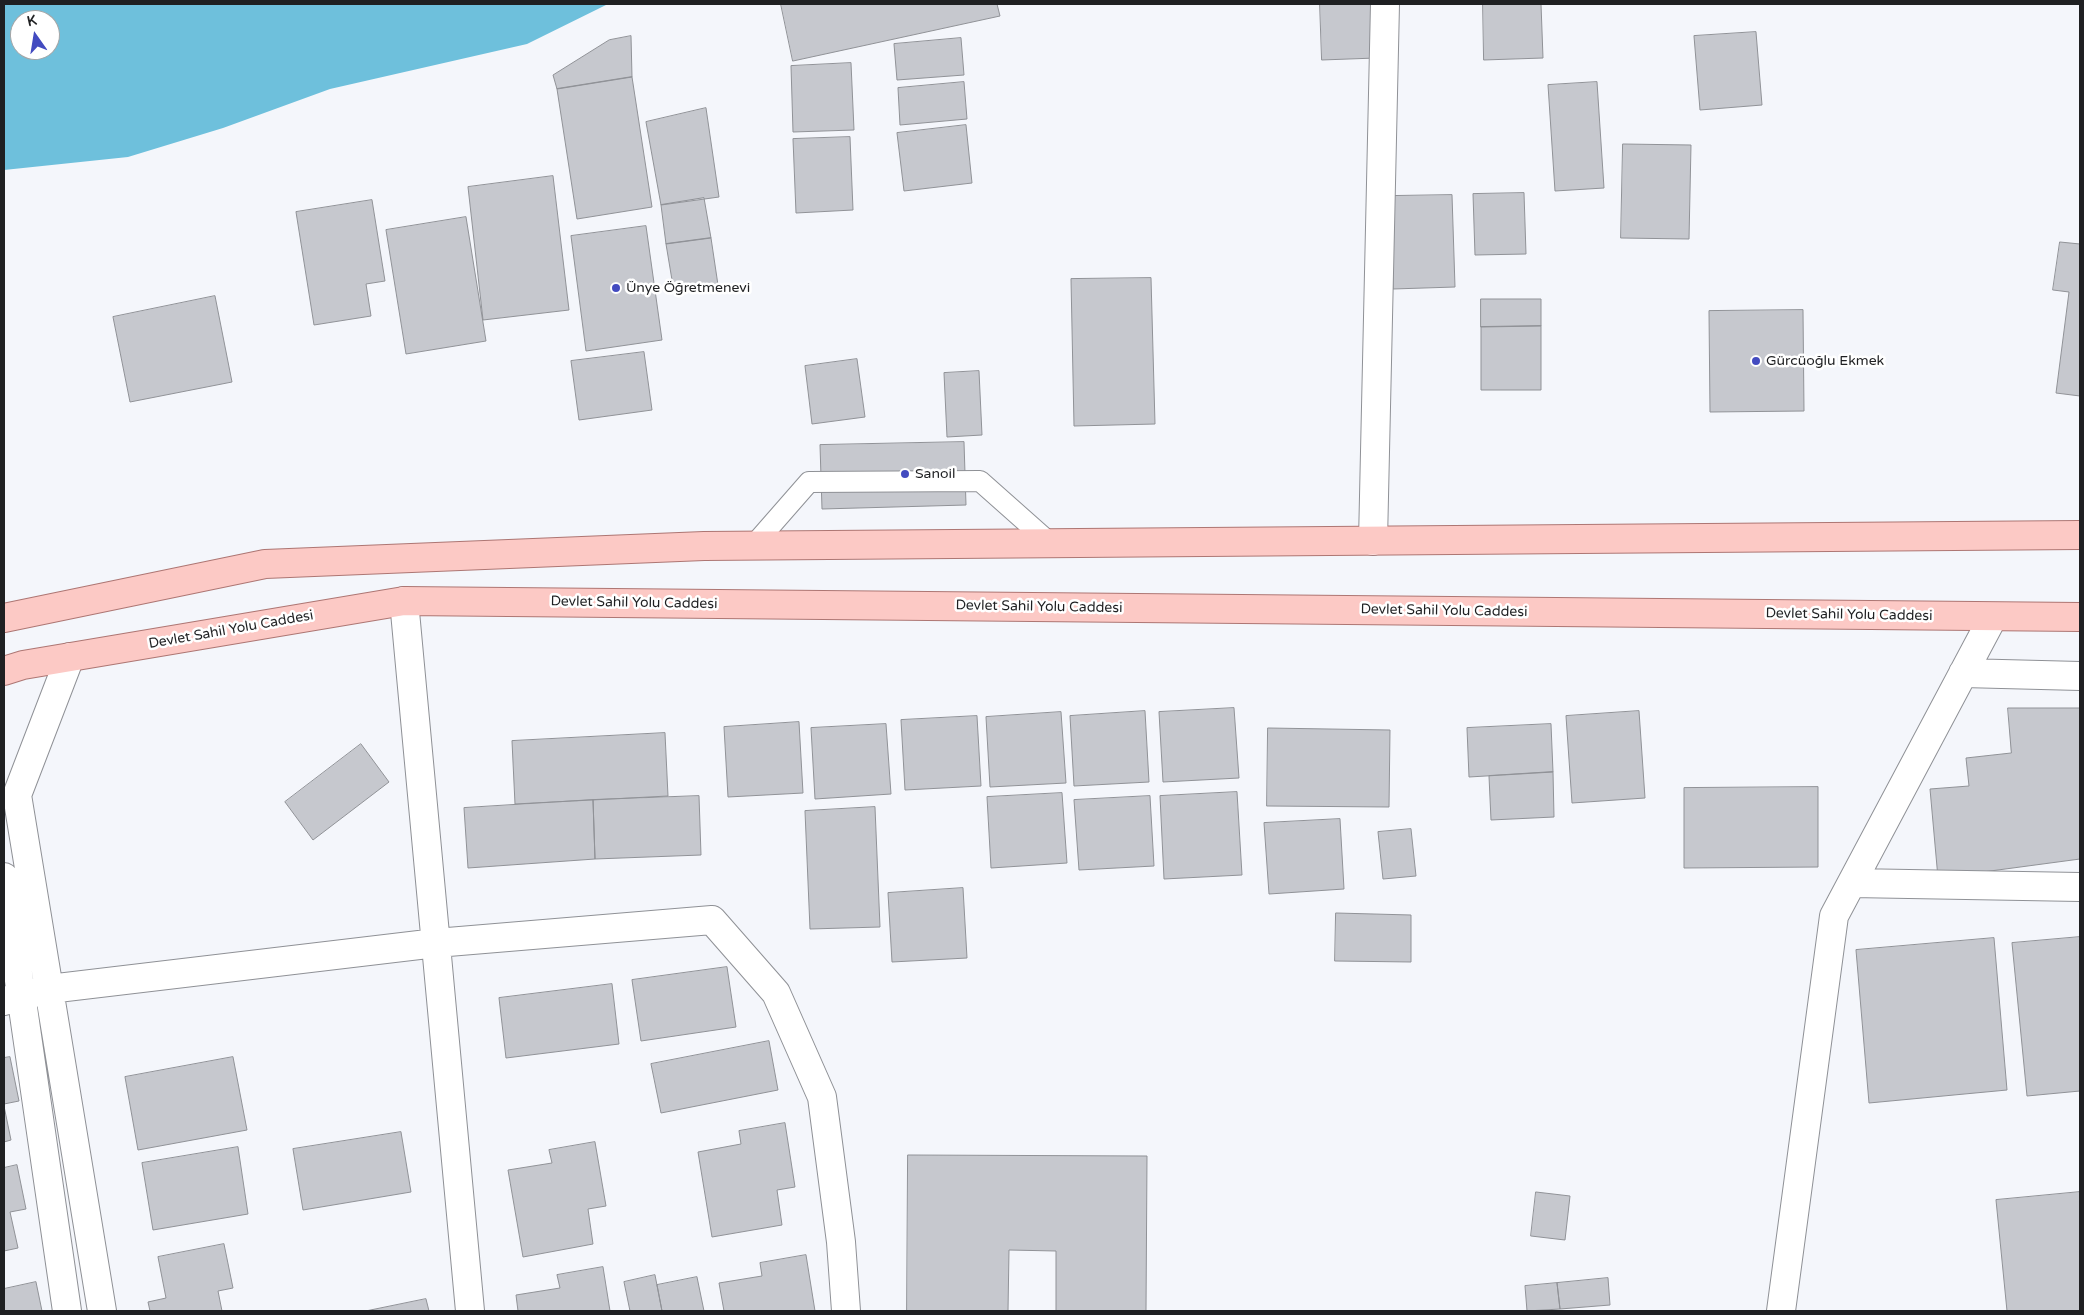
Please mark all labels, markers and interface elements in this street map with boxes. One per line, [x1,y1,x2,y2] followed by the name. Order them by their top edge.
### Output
[10,10,60,60] north arrow
[25,12,38,30] text: K
[626,280,750,296] place label: Ünye Öğretmenevi
[610,282,622,294] marker: Ünye Öğretmenevi
[1766,353,1884,369] place label: Gürcüoğlu Ekmek
[1750,355,1762,367] marker: Gürcüoğlu Ekmek
[915,466,956,482] place label: Sanoil
[899,468,911,480] marker: Sanoil
[550,593,718,613] street label: Devlet Sahil Yolu Caddesi
[955,597,1123,617] street label: Devlet Sahil Yolu Caddesi
[1360,601,1528,621] street label: Devlet Sahil Yolu Caddesi
[1765,605,1933,625] street label: Devlet Sahil Yolu Caddesi
[147,607,315,653] street label: Devlet Sahil Yolu Caddesi

